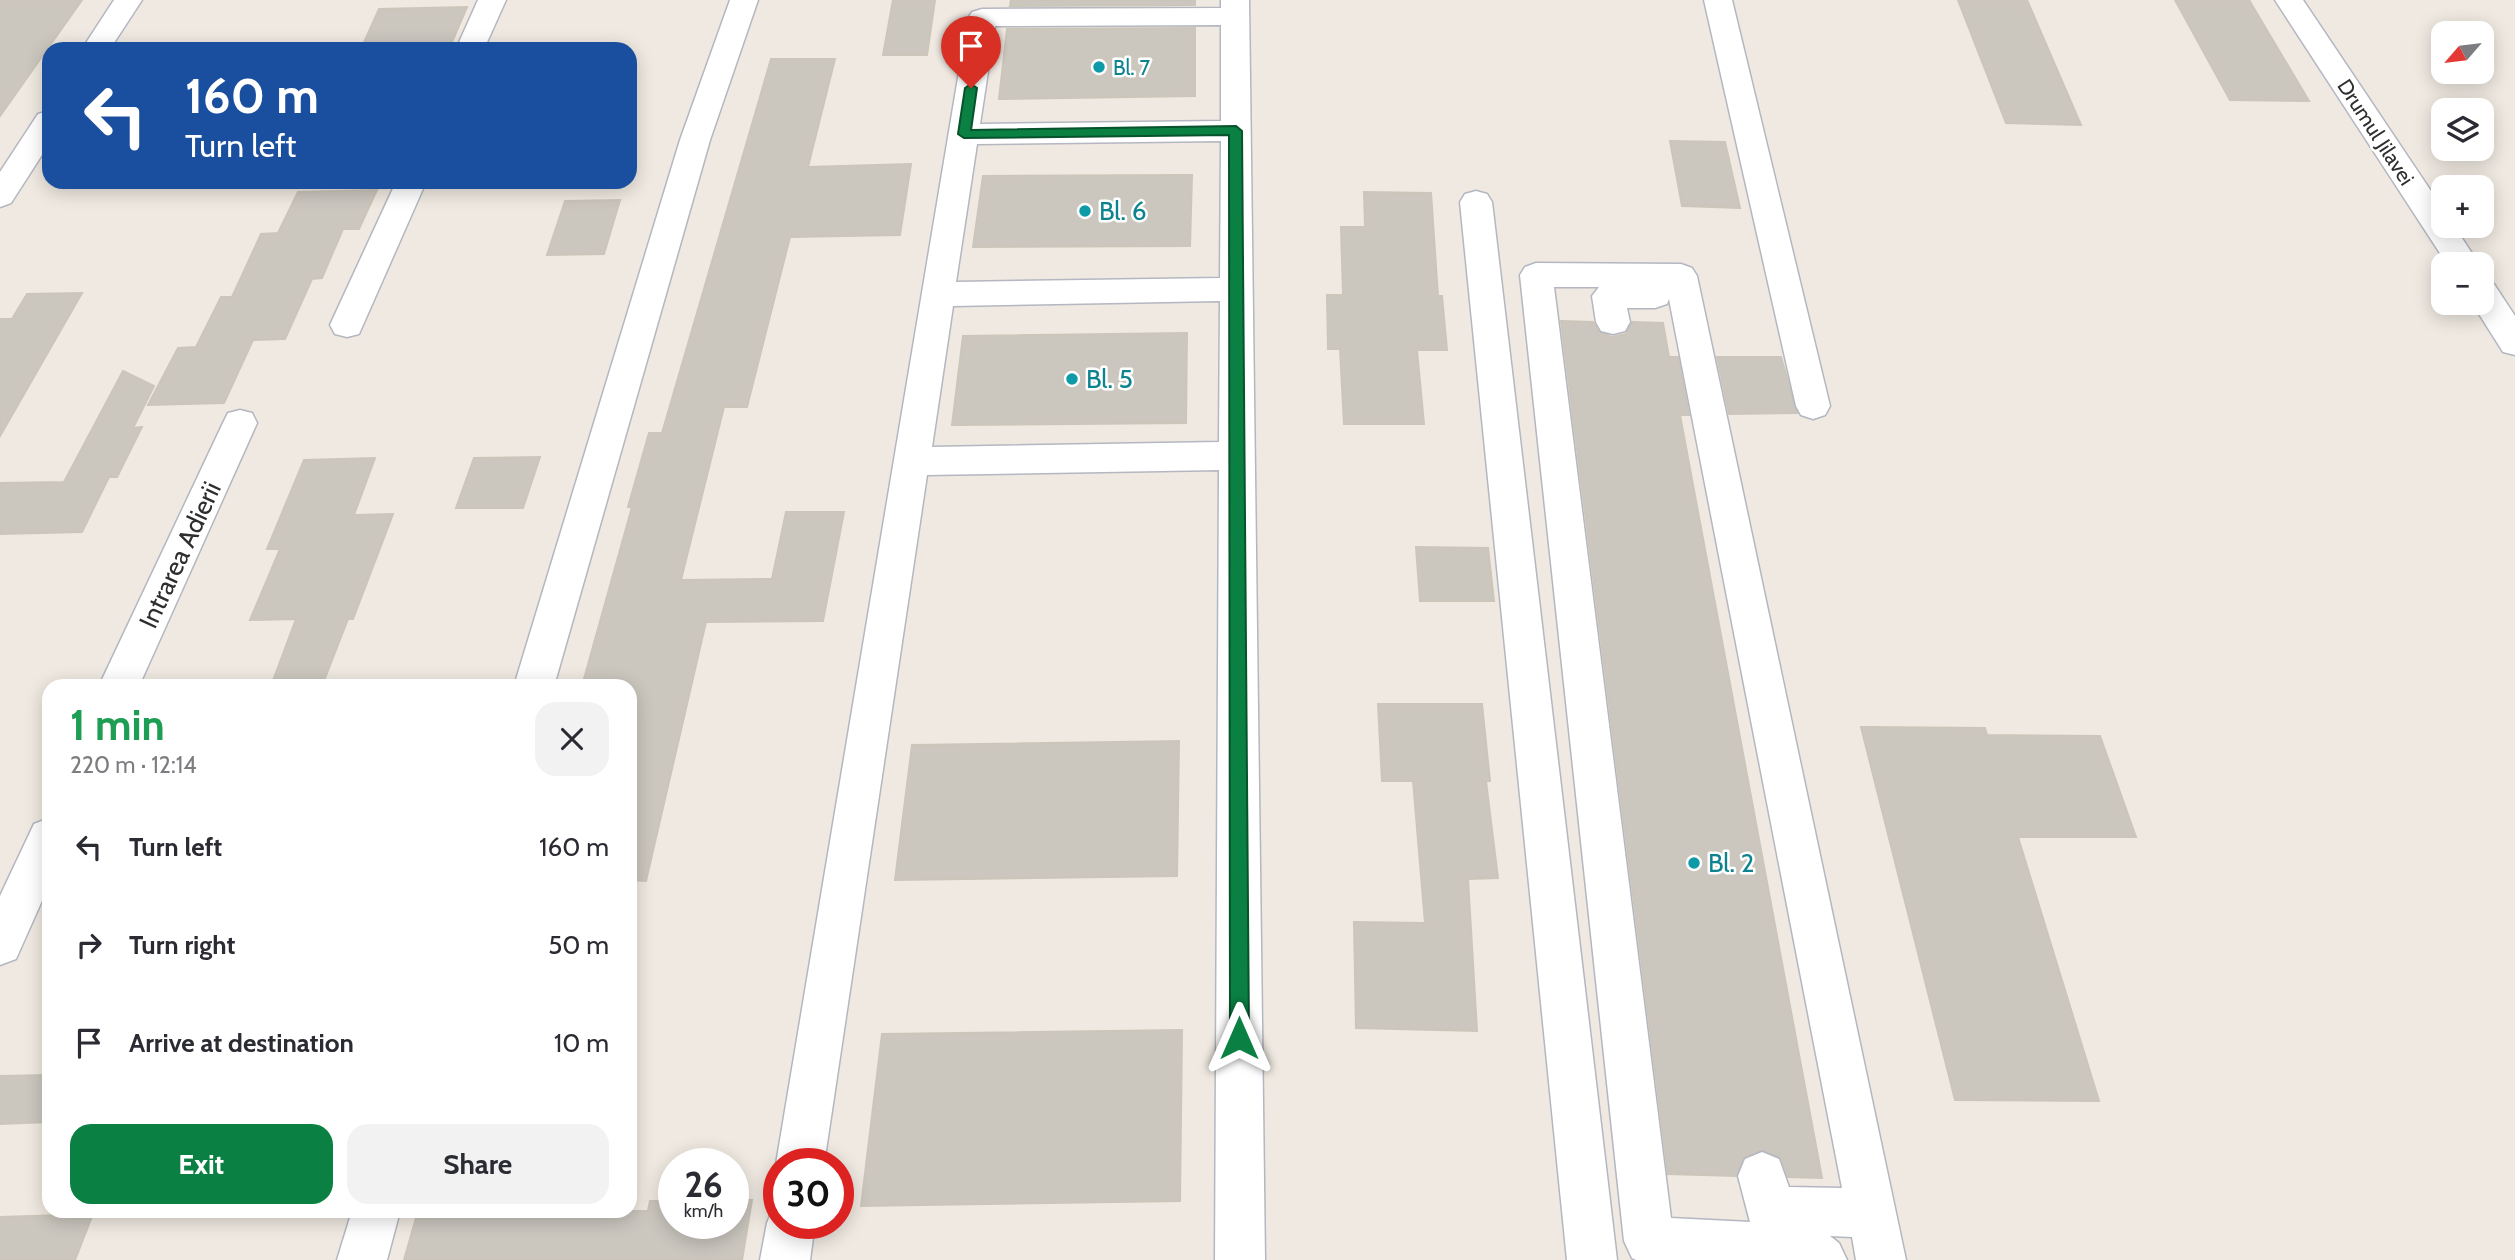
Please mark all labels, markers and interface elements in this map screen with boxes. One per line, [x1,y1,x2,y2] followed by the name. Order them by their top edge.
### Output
[941,16,1001,88] pin
[2431,21,2494,84] north arrow
[2431,21,2494,315] map controls
[952,27,990,65] icon: arrive
[1113,55,1150,80] place label: Bl. 7
[1091,59,1107,75] marker: Bl. 7
[185,66,319,125] text: 160 m
[70,70,161,161] icon: left
[2332,74,2420,190] street label: Drumul Jilavei
[2431,98,2494,161] button: layers
[185,126,296,165] text: Turn left
[2431,175,2494,238] button: +
[1099,195,1147,227] place label: Bl. 6
[1077,203,1093,219] marker: Bl. 6
[2431,252,2494,315] button: −
[1086,363,1133,395] place label: Bl. 5
[1064,371,1080,387] marker: Bl. 5
[132,477,228,633] street label: Intrarea Adierii
[70,699,165,751] text: 1 min
[535,702,609,776] button: close
[70,751,196,779] text: 220 m · 12:14
[70,828,108,866] icon: left
[129,831,222,863] text: Turn left
[539,831,609,863] text: 160 m
[1708,847,1754,879] place label: Bl. 2
[1686,855,1702,871] marker: Bl. 2
[70,926,108,964] icon: right
[129,929,235,961] text: Turn right
[548,929,609,961] text: 50 m
[1202,1001,1276,1075] position arrow
[70,1024,108,1062] icon: arrive
[129,1027,354,1059] text: Arrive at destination
[554,1027,609,1059] text: 10 m
[70,1124,333,1204] button: Exit
[347,1124,609,1204] button: Share
[763,1148,854,1239] speed limit sign: 30
[684,1163,723,1206] text: 26
[684,1200,723,1222] text: km/h

